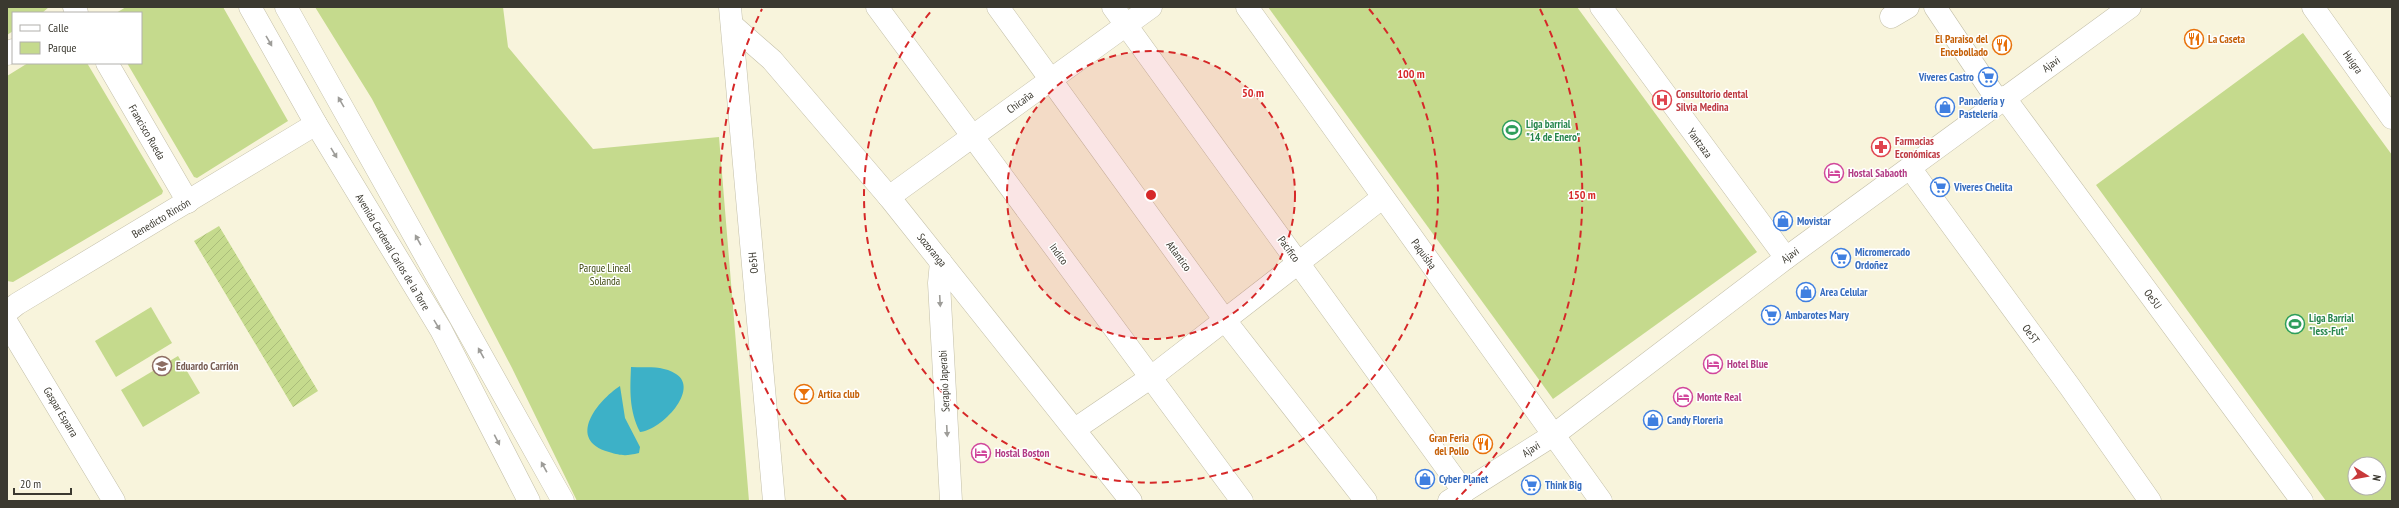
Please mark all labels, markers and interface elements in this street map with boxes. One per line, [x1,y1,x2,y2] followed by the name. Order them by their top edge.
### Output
[12,12,142,64] legend
[48,20,69,35] text: Calle
[2183,28,2205,50] restaurant icon: La Caseta
[1935,32,1988,59] place label: El Paraiso del Encebollado
[2208,32,2246,46] place label: La Caseta
[1991,34,2013,56] restaurant icon: El Paraiso del Encebollado
[265,35,272,47] one-way arrow
[48,40,77,55] text: Parque
[2340,48,2366,76] street label: Huigra
[2039,53,2063,75] street label: Ajavi
[1397,66,1425,81] text: 100 m
[1977,66,1999,88] supermarket icon: Víveres Castro
[1918,70,1974,84] place label: Víveres Castro
[1242,85,1264,100] text: 50 m
[1676,87,1748,114] place label: Consultorio dental Silvia Medina
[1004,88,1036,116] street label: Chicaña
[1651,89,1673,111] hospital icon: Consultorio dental Silvia Medina
[1959,94,2005,121] place label: Panadería y Pastelería
[337,96,344,108] one-way arrow
[1934,96,1956,118] shop icon: Panadería y Pastelería
[126,102,168,162] street label: Francisco Rueda
[1526,117,1580,144] place label: Liga barrial "14 de Enero"
[1501,119,1523,141] sports icon: Liga barrial "14 de Enero"
[1685,125,1715,161] street label: Yantzaza
[1895,134,1940,161] place label: Farmacias Económicas
[1870,136,1892,158] pharmacy icon: Farmacias Económicas
[330,148,337,159] one-way arrow
[1823,162,1845,184] hotel icon: Hostal Sabaoth
[1848,166,1907,180] place label: Hostal Sabaoth
[1929,176,1951,198] supermarket icon: Viveres Chelita
[1953,180,2013,194] place label: Viveres Chelita
[1568,187,1596,202] text: 150 m
[1144,188,1158,202] centre of rings
[353,191,434,313] street label: Avenida Cardenal Carlos de la Torre
[129,195,193,241] street label: Benedicto Rincón
[1772,210,1794,232] shop icon: Movistar
[1797,214,1832,228] place label: Movistar
[914,230,950,270] street label: Sozoranga
[1275,233,1303,265] street label: Pacifico
[414,234,421,246] one-way arrow
[1408,236,1440,272] street label: Paquisha
[1163,238,1195,274] street label: Atlantico
[1047,241,1072,268] street label: Indico
[1778,244,1802,266] street label: Ajavi
[1855,245,1910,272] place label: Micromercado Ordoñez
[1830,247,1852,269] supermarket icon: Micromercado Ordoñez
[745,252,761,274] street label: Oe5H
[579,261,631,288] park label: Parque Lineal Solanda
[1795,281,1817,303] shop icon: Area Celular
[1819,285,1868,299] place label: Area Celular
[2141,286,2165,312] street label: Oe5U
[937,295,943,308] one-way arrow
[1760,304,1782,326] supermarket icon: Ambarotes Mary
[1784,308,1849,322] place label: Ambarotes Mary
[2309,311,2354,338] place label: Liga Barrial "Iess-Fut"
[2284,313,2306,335] sports icon: Liga Barrial "Iess-Fut"
[434,319,441,331] one-way arrow
[2019,322,2043,346] street label: Oe5T
[477,347,484,359] one-way arrow
[935,350,953,412] street label: Serapio Japerabi
[1702,353,1724,375] hotel icon: Hotel Blue
[151,355,173,377] school or university icon: Eduardo Carrión
[1727,357,1769,371] place label: Hotel Blue
[176,359,239,373] place label: Eduardo Carrión
[793,383,815,405] bar icon: Artica club
[41,384,81,440] street label: Gaspar Esparra
[1672,386,1694,408] hotel icon: Monte Real
[817,387,860,401] place label: Artica club
[1697,390,1742,404] place label: Monte Real
[1642,409,1664,431] shop icon: Candy Floreria
[1667,413,1723,427] place label: Candy Floreria
[944,425,951,437] one-way arrow
[1429,431,1469,458] place label: Gran Feria del Pollo
[1472,433,1494,455] restaurant icon: Gran Feria del Pollo
[494,434,501,446] one-way arrow
[1519,438,1543,460] street label: Ajavi
[970,442,992,464] hotel icon: Hostal Boston
[995,446,1050,460] place label: Hostal Boston
[2347,456,2387,496] north arrow
[541,461,547,473] one-way arrow
[1414,468,1436,490] shop icon: Cyber Planet
[14,470,71,496] scale bar
[1439,472,1489,486] place label: Cyber Planet
[1520,474,1542,496] supermarket icon: Think Big
[2369,474,2384,482] text: N
[20,476,41,491] text: 20 m
[1545,478,1582,492] place label: Think Big

